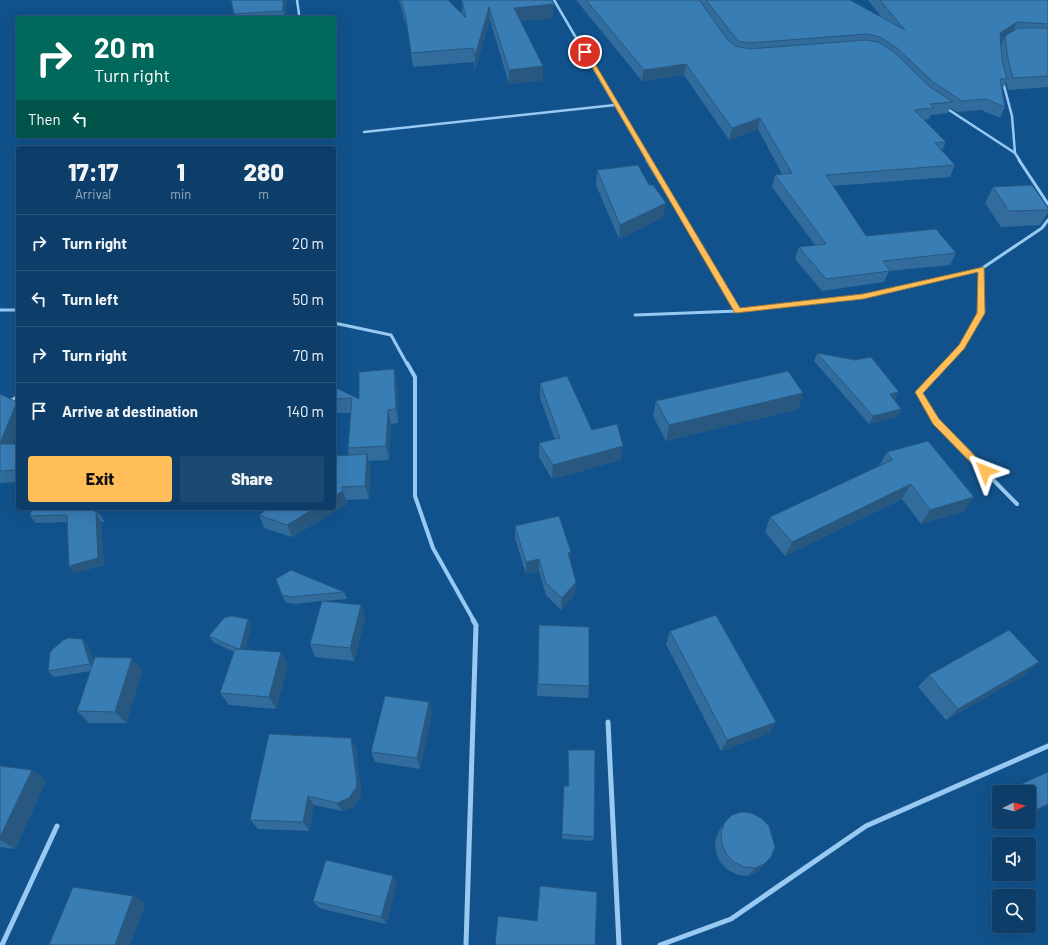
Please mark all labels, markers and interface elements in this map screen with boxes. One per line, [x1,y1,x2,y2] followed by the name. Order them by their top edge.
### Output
[94,30,155,64] text: 20 m
[28,32,80,84] icon: right
[568,35,602,69] pin
[574,41,596,63] icon: arrive
[94,64,170,86] text: Turn right
[69,108,91,130] icon: left
[28,110,61,128] text: Then
[68,157,118,186] text: 17:17
[177,157,185,186] text: 1
[243,157,284,186] text: 280
[75,186,111,202] text: Arrival
[170,186,191,202] text: min
[258,186,269,202] text: m
[28,232,50,254] icon: right
[62,234,127,252] text: Turn right
[292,234,324,252] text: 20 m
[28,288,50,310] icon: left
[62,290,118,308] text: Turn left
[292,290,324,308] text: 50 m
[28,344,50,366] icon: right
[62,346,127,364] text: Turn right
[293,346,324,364] text: 70 m
[28,400,50,422] icon: arrive
[62,402,198,420] text: Arrive at destination
[287,402,324,420] text: 140 m
[964,450,1006,492] position arrow
[28,456,172,502] button: Exit
[180,456,324,502] button: Share
[992,785,1036,829] north arrow
[992,785,1036,933] map controls
[992,837,1036,881] button: sound
[992,889,1036,933] button: search

